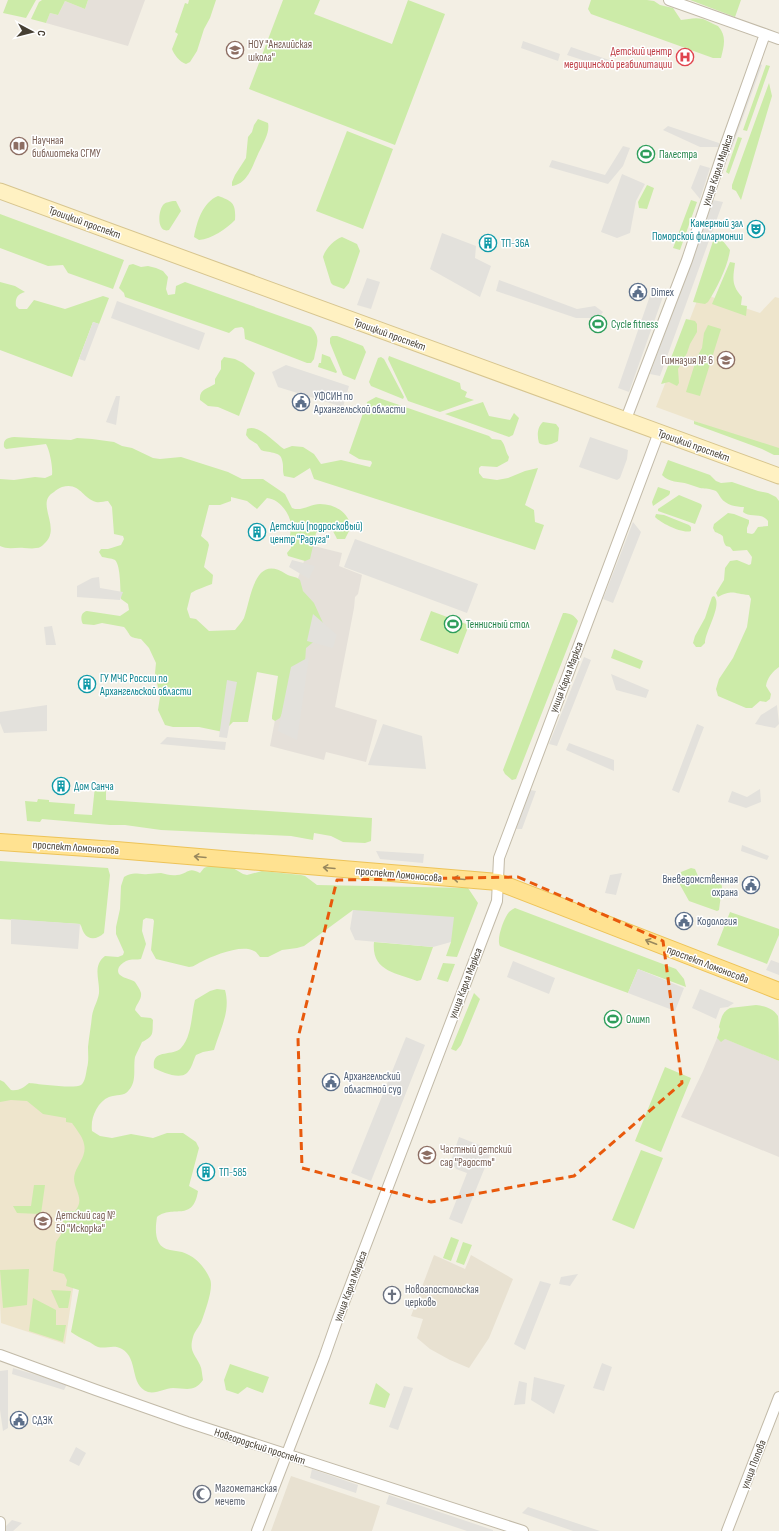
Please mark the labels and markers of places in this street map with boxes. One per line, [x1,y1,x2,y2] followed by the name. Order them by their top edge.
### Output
[248,38,312,64] place label: НОУ "Английская школа"
[225,40,245,60] school or university icon: НОУ "Английская школа"
[564,45,672,71] place label: Детский центр медицинской реабилитации
[675,47,695,67] hospital icon: Детский центр медицинской реабилитации
[32,134,101,160] place label: Научная библиотека СГМУ
[9,136,29,156] library icon: Научная библиотека СГМУ
[636,144,656,164] sports icon: Палестра
[659,148,697,161] place label: Палестра
[652,217,743,243] place label: Камерный зал Поморской филармонии
[746,219,766,239] theatre icon: Камерный зал Поморской филармонии
[478,233,498,253] building icon: ТП-36А
[501,237,530,250] place label: ТП-36А
[628,282,648,302] public building icon: Dimex
[651,286,674,299] place label: Dimex
[588,314,608,334] sports icon: Cycle fitness
[611,318,658,331] place label: Cycle fitness
[716,350,736,370] school or university icon: Гимназия № 6
[662,354,713,367] place label: Гимназия № 6
[313,390,406,416] place label: УФСИН по Архангельской области
[291,392,311,412] public building icon: УФСИН по Архангельской области
[270,520,362,546] place label: Детский (подросковый) центр "Радуга"
[247,522,267,542] building icon: Детский (подросковый) центр "Радуга"
[443,614,463,634] sports icon: Теннисный стол
[466,618,529,631] place label: Теннисный стол
[99,672,192,698] place label: ГУ МЧС России по Архангельской области
[77,674,97,694] building icon: ГУ МЧС России по Архангельской области
[51,776,71,796] building icon: Дом Санча
[74,780,114,793] place label: Дом Санча
[662,873,738,899] place label: Вневедомственная охрана
[741,875,761,895] public building icon: Вневедомственная охрана
[674,911,694,931] public building icon: Кодология
[697,915,737,928] place label: Кодология
[603,1009,623,1029] sports icon: Олимп
[626,1013,650,1026] place label: Олимп
[343,1070,401,1096] place label: Архангельский областной суд
[321,1072,341,1092] public building icon: Архангельский областной суд
[440,1143,512,1169] place label: Частный детский сад "Радость"
[417,1145,437,1165] school or university icon: Частный детский сад "Радость"
[196,1162,216,1182] building icon: ТП-585
[219,1166,247,1179] place label: ТП-585
[56,1209,115,1235] place label: Детский сад № 50 "Искорка"
[33,1211,53,1231] school or university icon: Детский сад № 50 "Искорка"
[405,1283,479,1309] place label: Новоапостольская церковь
[382,1285,402,1305] church icon: Новоапостольская церковь
[9,1410,29,1430] public building icon: СДЭК
[32,1414,53,1427] place label: СДЭК
[215,1482,277,1508] place label: Магометанская мечеть
[192,1484,212,1504] mosque icon: Магометанская мечеть

